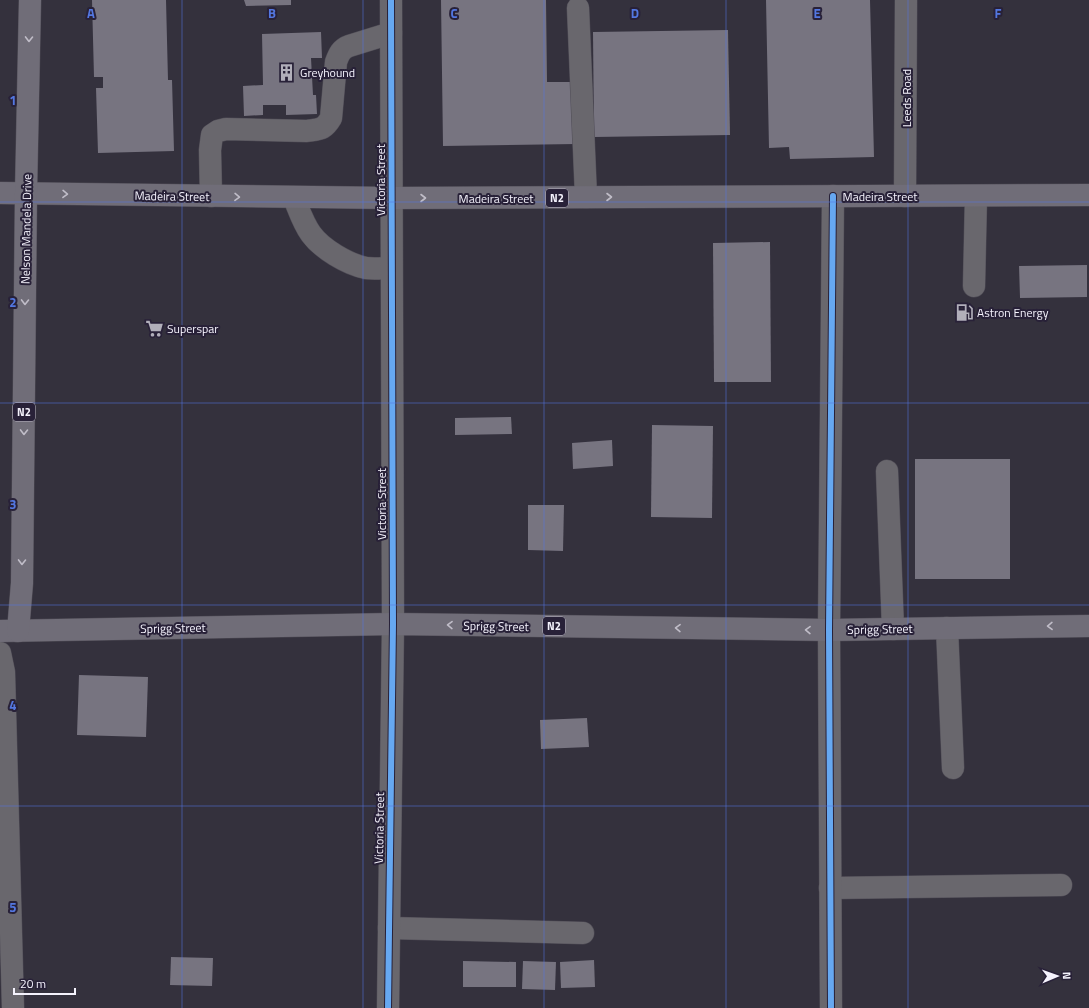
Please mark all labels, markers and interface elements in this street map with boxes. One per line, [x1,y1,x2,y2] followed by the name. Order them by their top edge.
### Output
[87,3,95,23] text: A
[268,3,276,23] text: B
[450,3,458,23] text: C
[631,3,639,23] text: D
[813,3,821,23] text: E
[995,3,1002,23] text: F
[25,36,34,42] one-way arrow
[277,62,297,82] building icon: Greyhound
[300,63,355,82] place label: Greyhound
[897,69,916,127] street label: Leeds Road
[9,90,17,110] text: 1
[371,143,390,216] street label: Victoria Street
[16,174,36,284] street label: Nelson Mandela Drive
[134,186,210,206] street label: Madeira Street
[843,187,918,206] street label: Madeira Street
[459,189,534,208] street label: Madeira Street
[546,189,568,207] road number: N2
[62,190,68,198] one-way arrow
[234,193,240,201] one-way arrow
[606,193,612,201] one-way arrow
[420,194,426,202] one-way arrow
[9,292,17,312] text: 2
[21,299,29,305] one-way arrow
[954,302,974,322] fuel station icon: Astron Energy
[977,303,1049,322] place label: Astron Energy
[144,318,164,338] supermarket icon: Superspar
[167,319,218,338] place label: Superspar
[13,403,35,421] road number: N2
[19,429,28,435] one-way arrow
[372,467,391,540] street label: Victoria Street
[9,494,17,514] text: 3
[18,559,26,565] one-way arrow
[463,616,530,636] street label: Sprigg Street
[543,617,565,635] road number: N2
[140,618,207,638] street label: Sprigg Street
[847,619,914,639] street label: Sprigg Street
[447,621,453,629] one-way arrow
[1047,622,1053,631] one-way arrow
[675,624,681,632] one-way arrow
[805,625,811,634] one-way arrow
[9,695,17,715] text: 4
[369,791,389,864] street label: Victoria Street
[9,897,17,917] text: 5
[1037,956,1077,996] north arrow
[14,970,75,996] scale bar
[1059,972,1075,980] text: N
[20,974,46,993] text: 20 m

